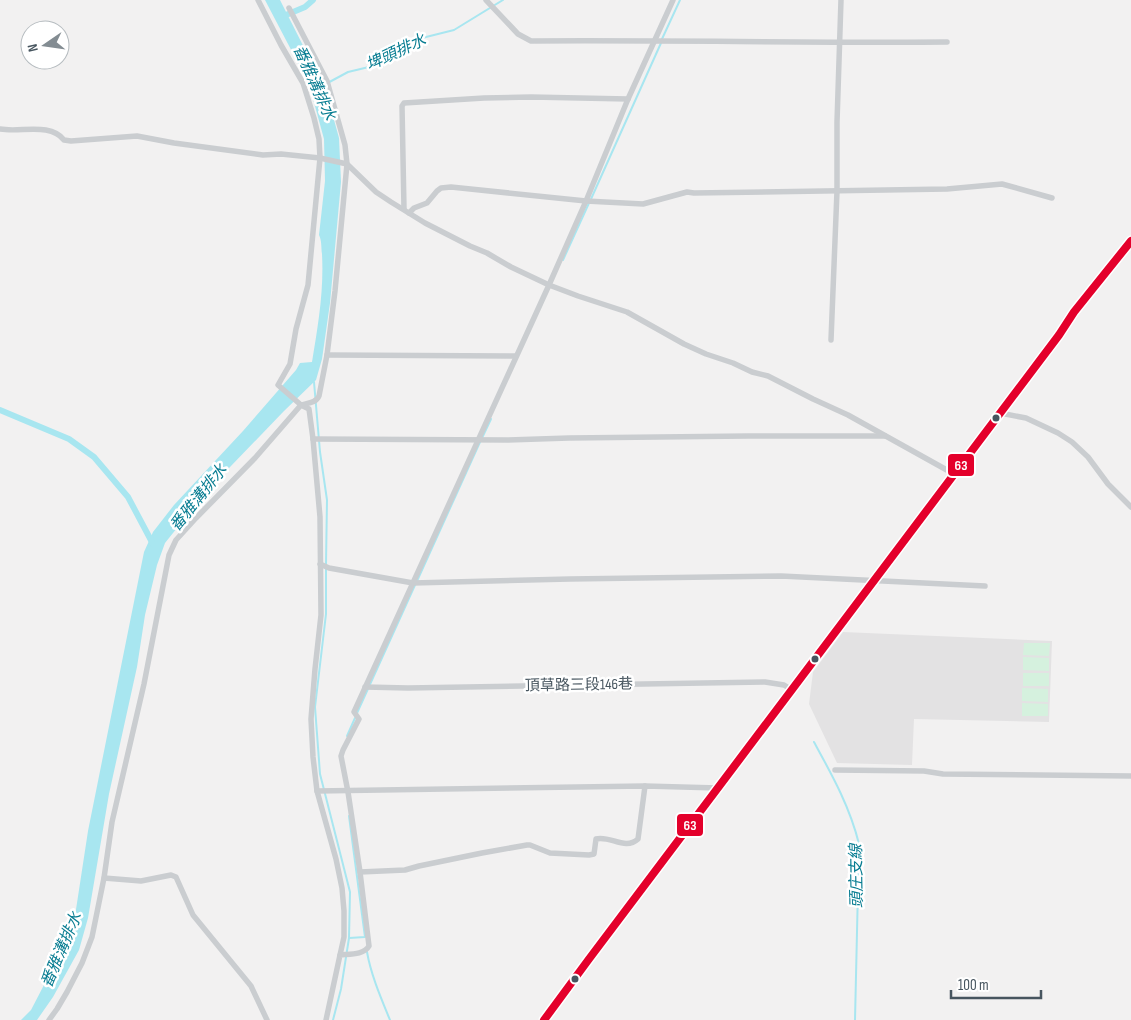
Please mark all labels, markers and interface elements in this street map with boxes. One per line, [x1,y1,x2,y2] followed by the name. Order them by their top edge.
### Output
[20,20,70,70] north arrow
[363,30,430,75] water label: 埤頭排水
[24,42,42,53] text: N
[289,43,339,124] water label: 番雅溝排水
[991,413,1001,423] unlabelled marker
[947,453,975,477] line badge: 63
[955,457,967,474] text: 63
[166,460,232,535] water label: 番雅溝排水
[810,654,820,664] unlabelled marker
[525,675,633,695] street label: 頂草路三段146巷
[676,813,704,837] line badge: 63
[684,817,696,834] text: 63
[847,842,867,908] water label: 頭庄支線
[38,909,87,991] water label: 番雅溝排水
[951,968,1041,1000] scale bar
[570,974,580,984] unlabelled marker
[958,976,989,995] text: 100 m

